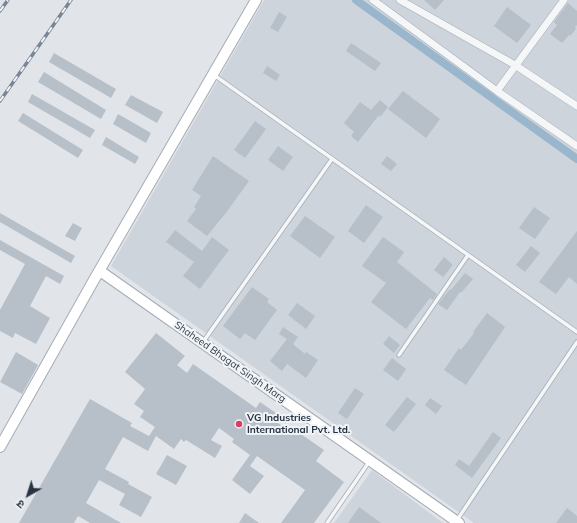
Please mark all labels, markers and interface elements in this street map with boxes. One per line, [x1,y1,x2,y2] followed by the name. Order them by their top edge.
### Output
[172,319,288,405] street label: Shaheed Bhagat Singh Marg
[247,412,350,436] place label: VG Industries International Pvt. Ltd.
[234,419,244,429] marker: VG Industries International Pvt. Ltd.
[8,475,48,515] north arrow
[14,497,27,512] text: उ

